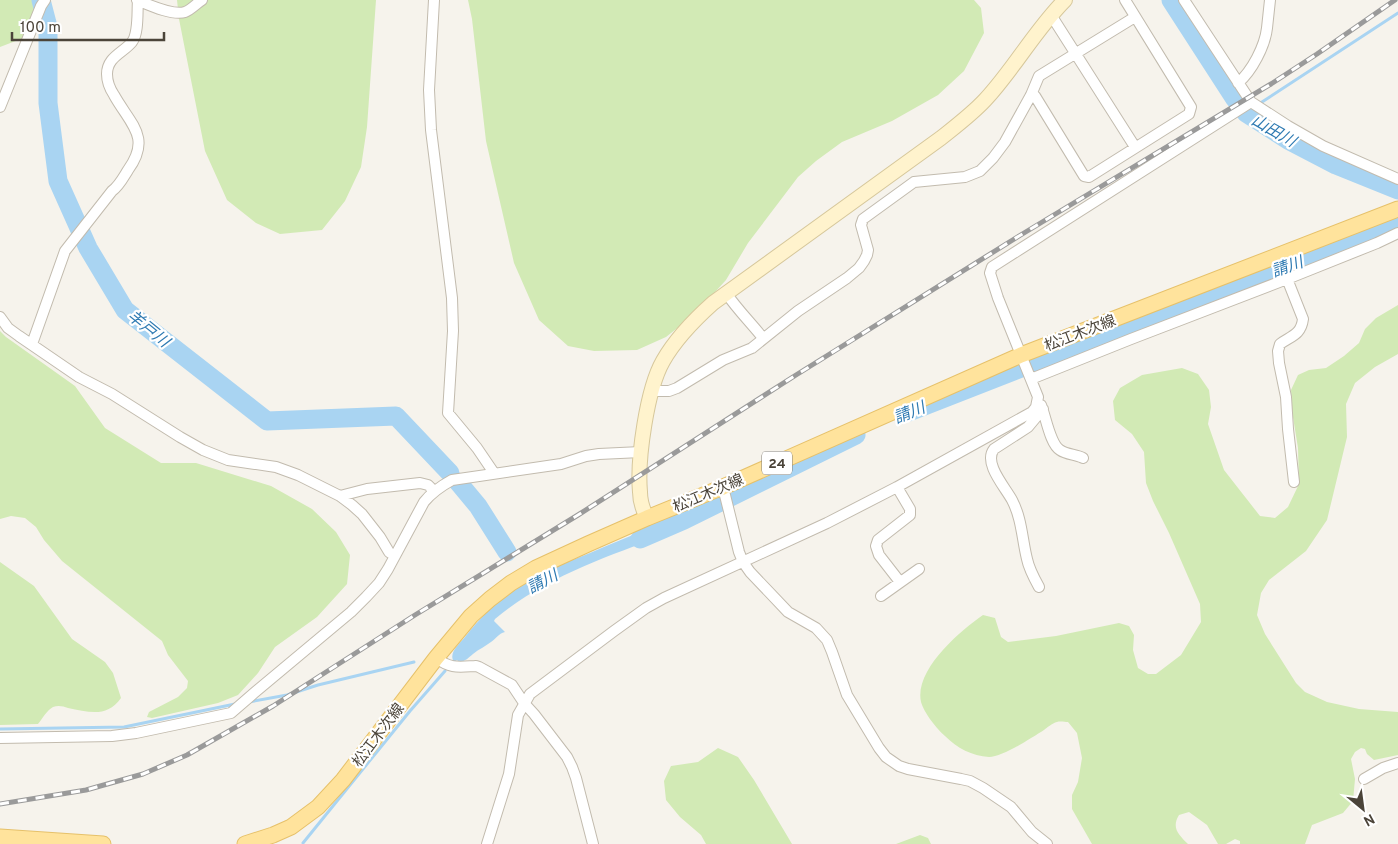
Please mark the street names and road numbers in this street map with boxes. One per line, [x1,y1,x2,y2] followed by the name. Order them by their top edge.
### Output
[1042,312,1119,357] street label: 松江木次線
[762,452,792,474] road number: 24
[670,471,747,518] street label: 松江木次線
[349,700,409,772] street label: 松江木次線

